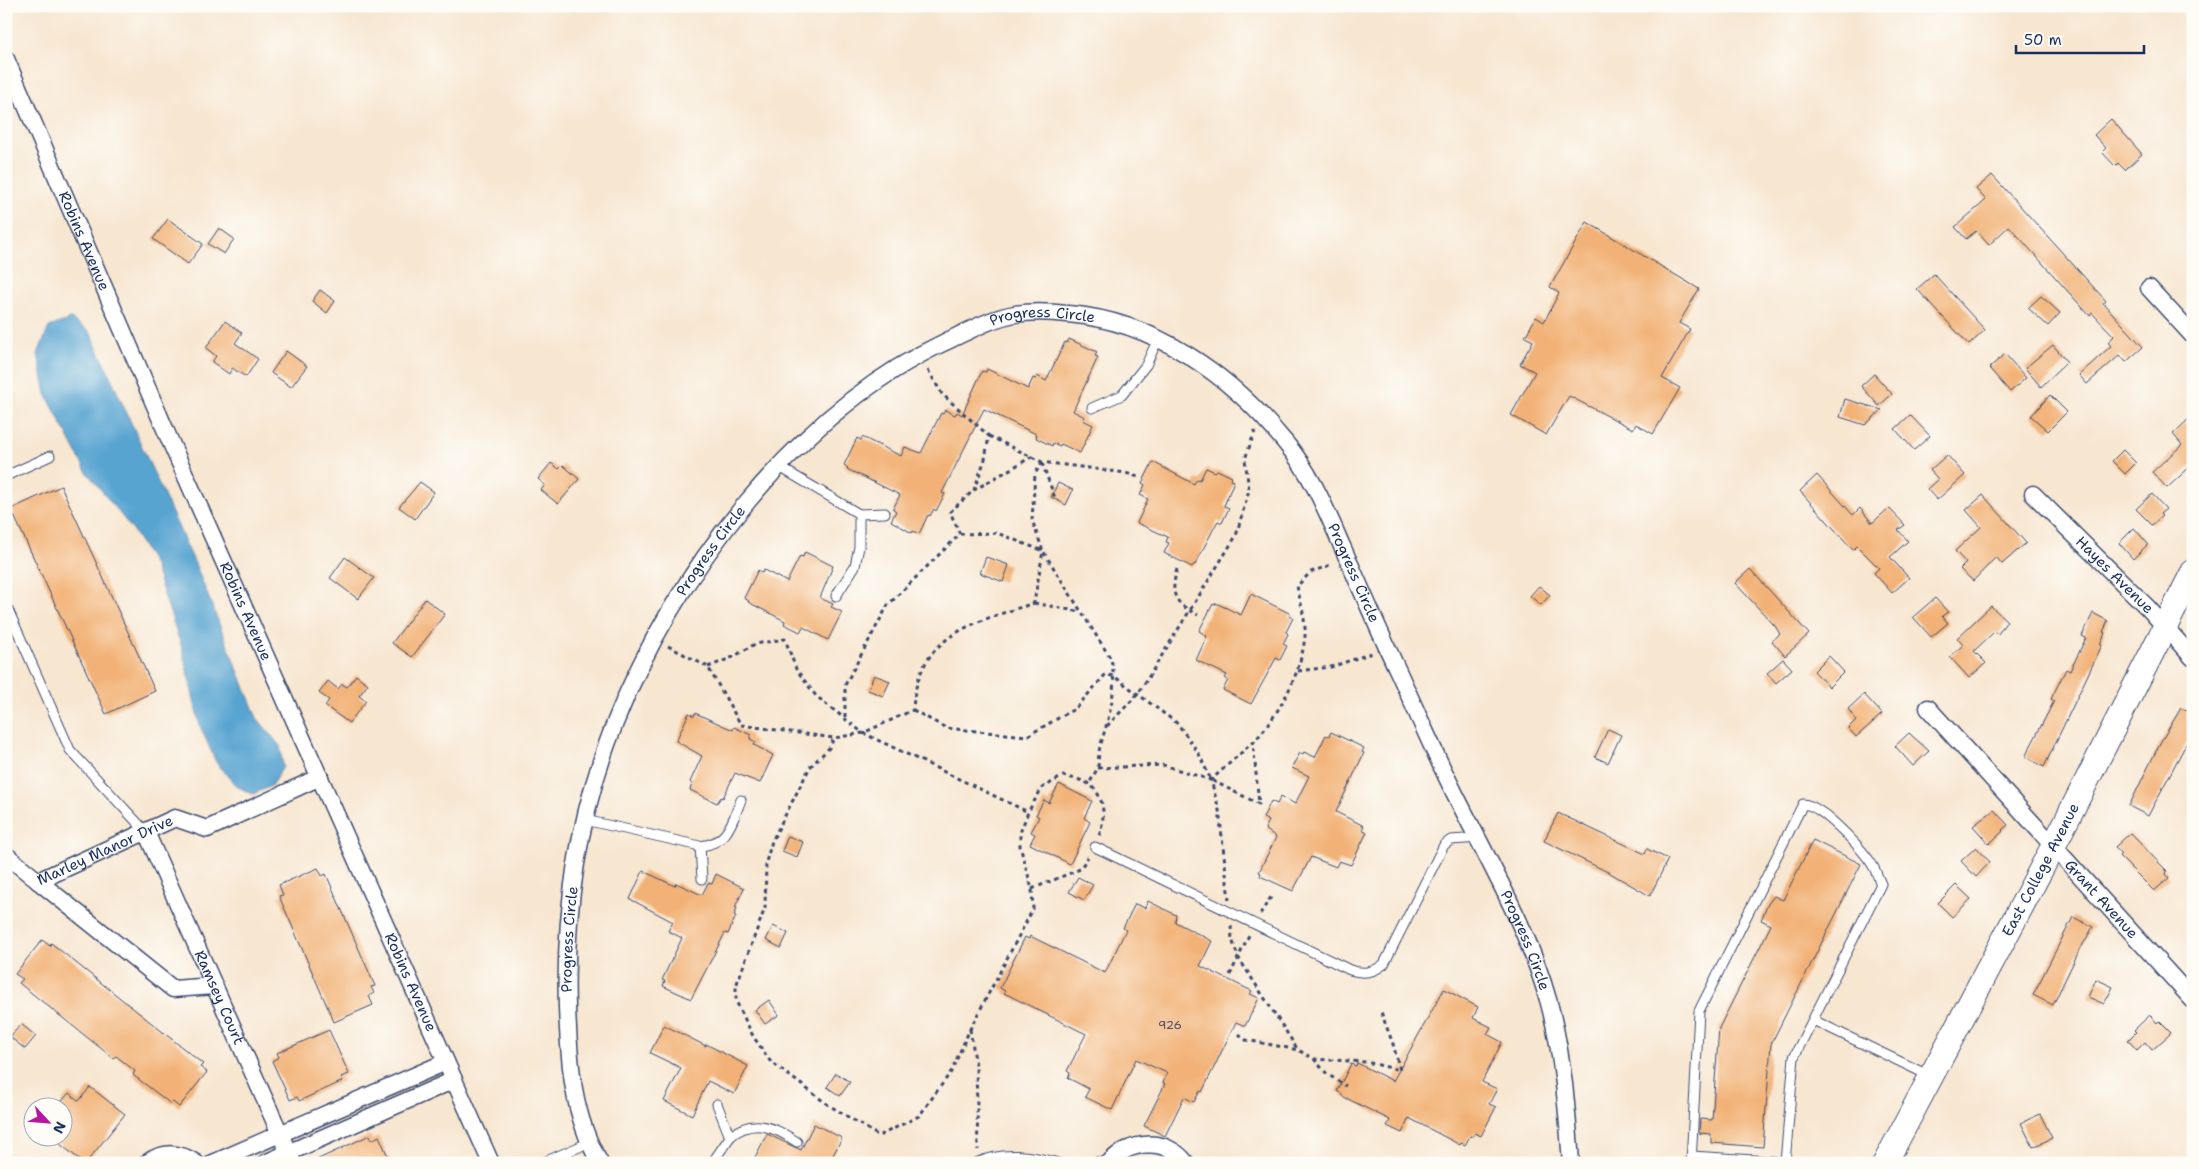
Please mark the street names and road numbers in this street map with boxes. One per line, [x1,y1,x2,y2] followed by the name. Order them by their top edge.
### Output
[54,188,114,294] street label: Robins Avenue
[987,302,1097,331] street label: Progress Circle
[672,501,750,600] street label: Progress Circle
[1323,520,1384,626] street label: Progress Circle
[2071,532,2158,618] street label: Hayes Avenue
[215,559,276,664] street label: Robins Avenue
[1997,800,2084,940] street label: East College Avenue
[34,810,176,890] street label: Marley Manor Drive
[2060,855,2143,943] street label: Grant Avenue
[557,885,583,993] street label: Progress Circle
[1496,887,1555,993] street label: Progress Circle
[380,930,441,1035] street label: Robins Avenue
[190,947,249,1048] street label: Ramsey Court

